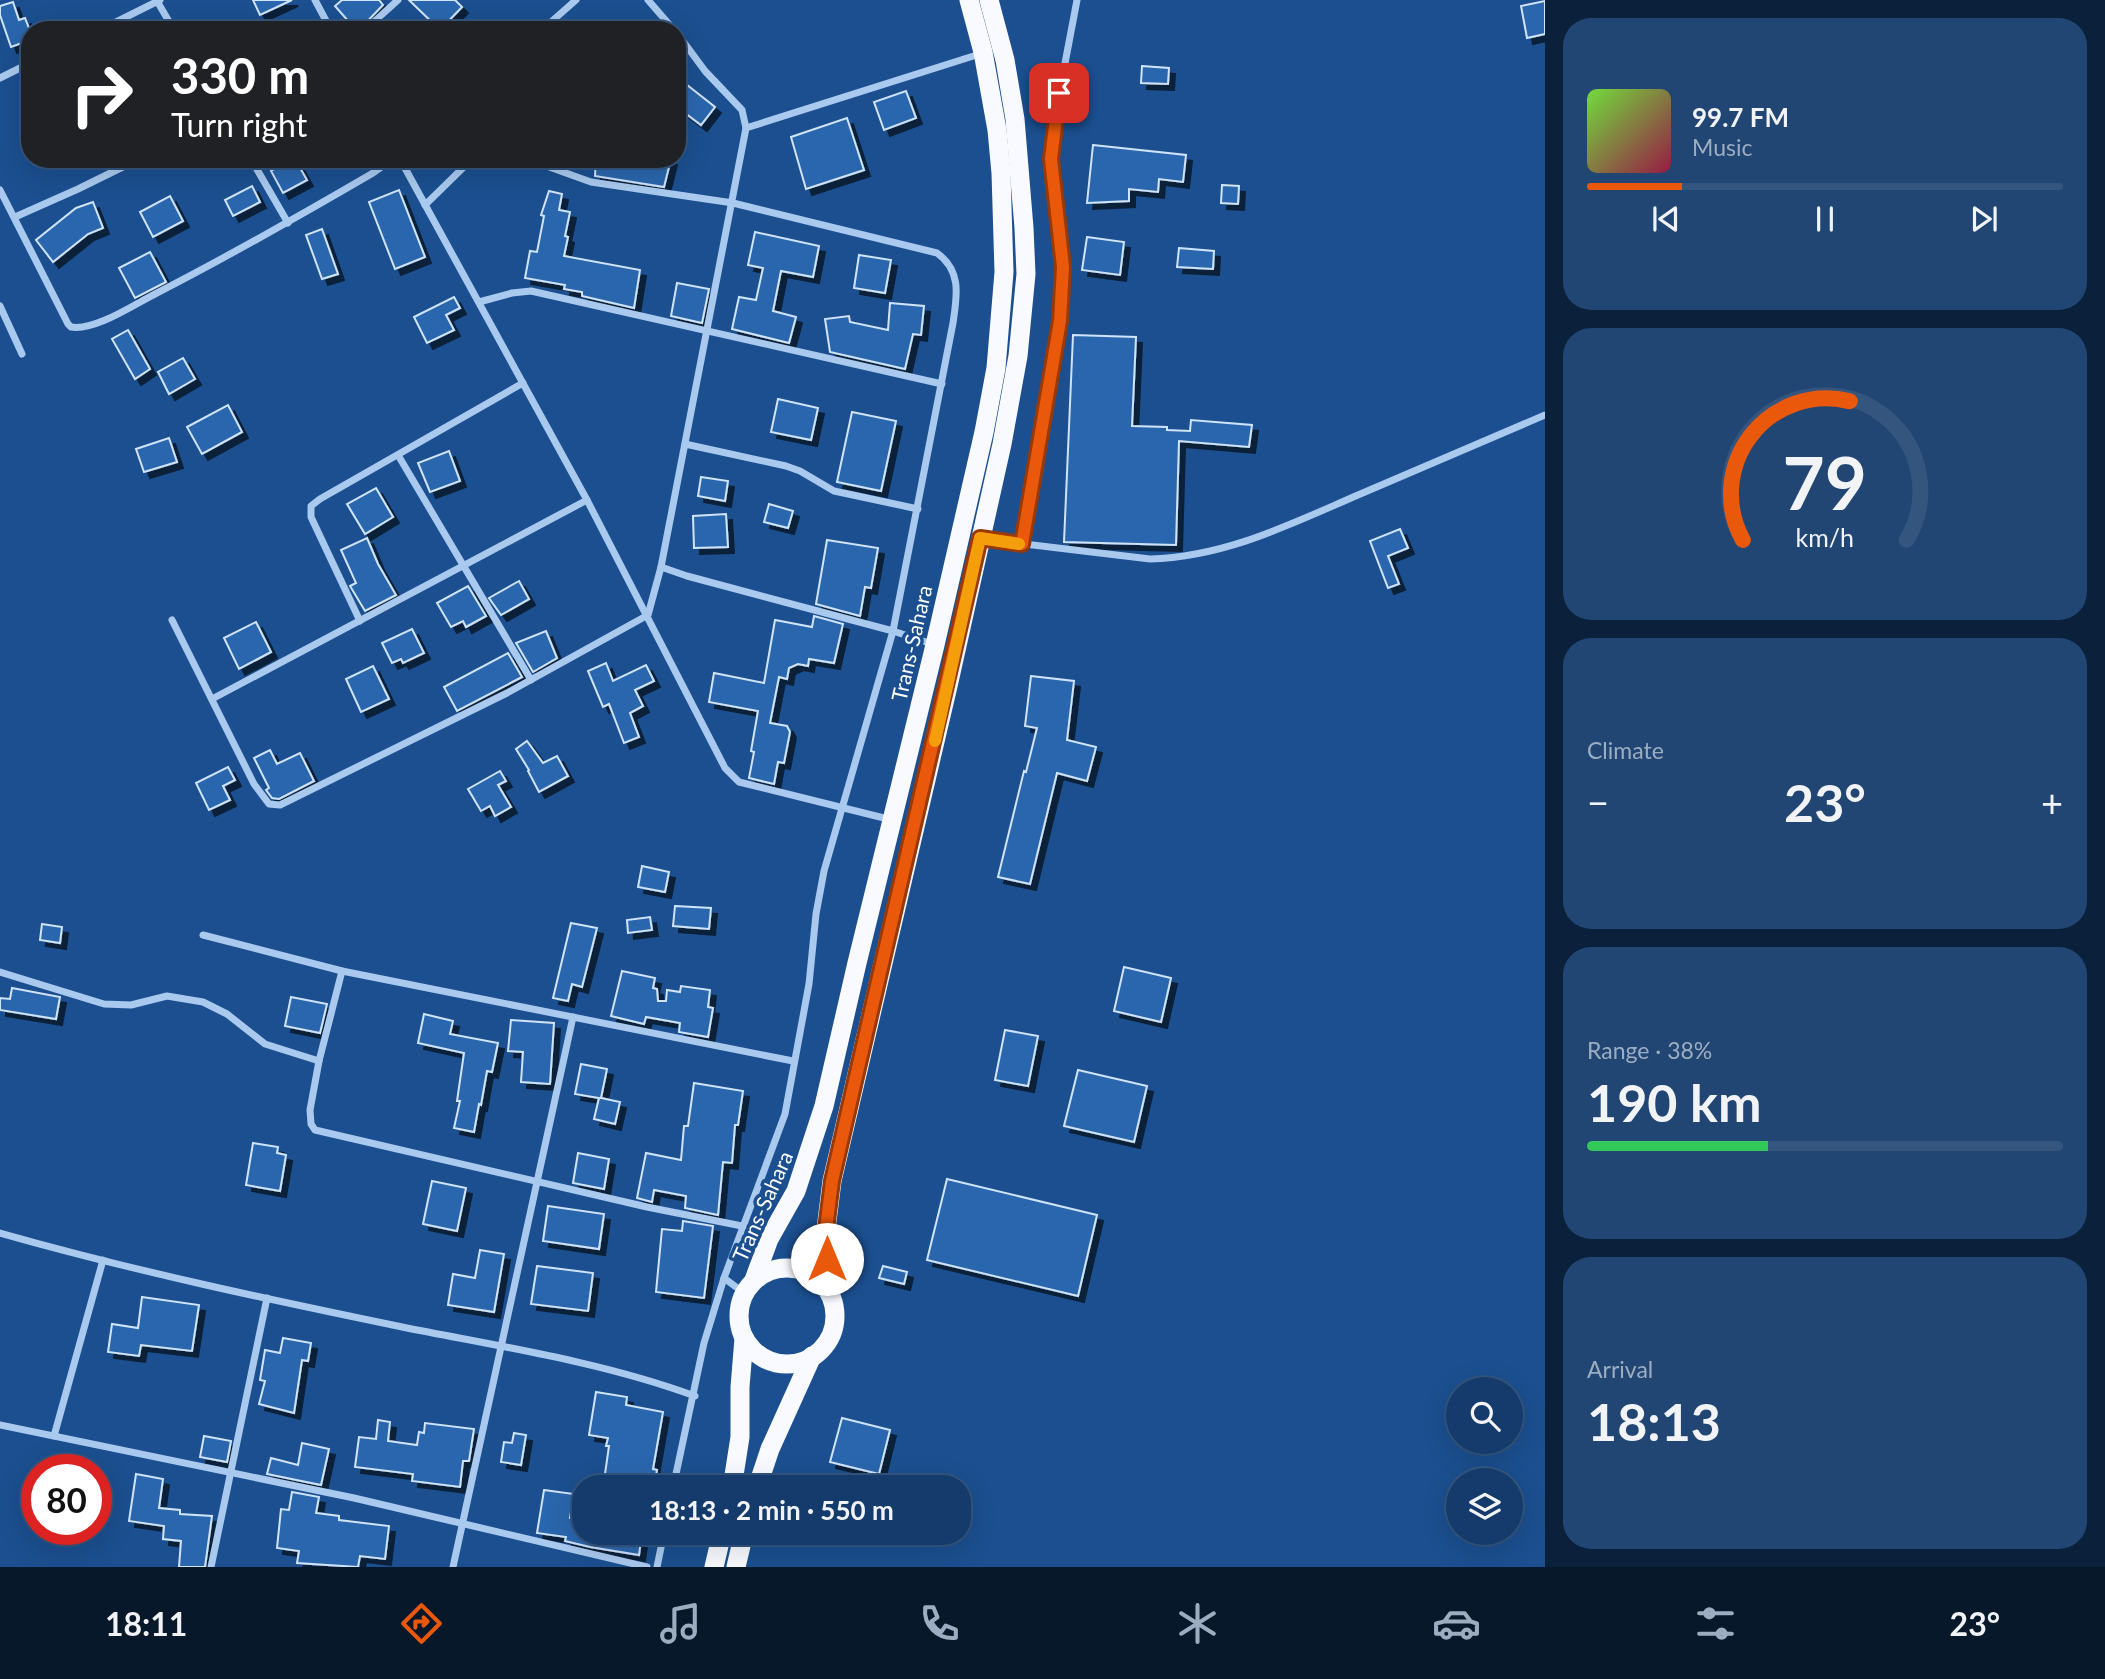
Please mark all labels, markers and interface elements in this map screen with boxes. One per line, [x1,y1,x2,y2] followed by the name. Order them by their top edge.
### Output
[171,46,309,104] text: 330 m
[56,49,147,140] icon: right
[1029,63,1089,123] pin
[1040,74,1078,112] icon: arrive
[1692,101,1789,133] text: 99.7 FM
[171,105,307,144] text: Turn right
[1692,133,1752,161] text: Music
[1647,200,1685,238] icon: previous
[1806,200,1844,238] icon: pause
[1965,200,2003,238] icon: next
[1783,438,1867,526] text: 79
[1796,521,1854,551] text: km/h
[886,583,936,703] street label: Trans-Sahara
[1587,736,1664,764] text: Climate
[1784,771,1866,833] text: 23°
[1587,779,1609,825] text: −
[2041,779,2063,825] text: +
[1587,1036,1712,1064] text: Range · 38%
[1587,1071,1761,1133] text: 190 km
[727,1147,797,1265] street label: Trans-Sahara
[790,1222,864,1296] position arrow
[1587,1355,1653,1383] text: Arrival
[1446,1377,1523,1545] map controls
[1446,1377,1523,1454] button: search
[1587,1390,1721,1452] text: 18:13
[21,1454,112,1545] speed limit sign: 80
[1446,1468,1523,1545] button: layers
[649,1494,894,1526] text: 18:13 · 2 min · 550 m
[397,1599,446,1648] icon: directions
[656,1599,705,1648] icon: music
[915,1599,964,1648] icon: phone
[1173,1599,1222,1648] icon: climate
[1432,1599,1481,1648] icon: car
[1691,1599,1740,1648] icon: filters
[105,1604,187,1643] text: 18:11
[1950,1604,2000,1643] text: 23°

